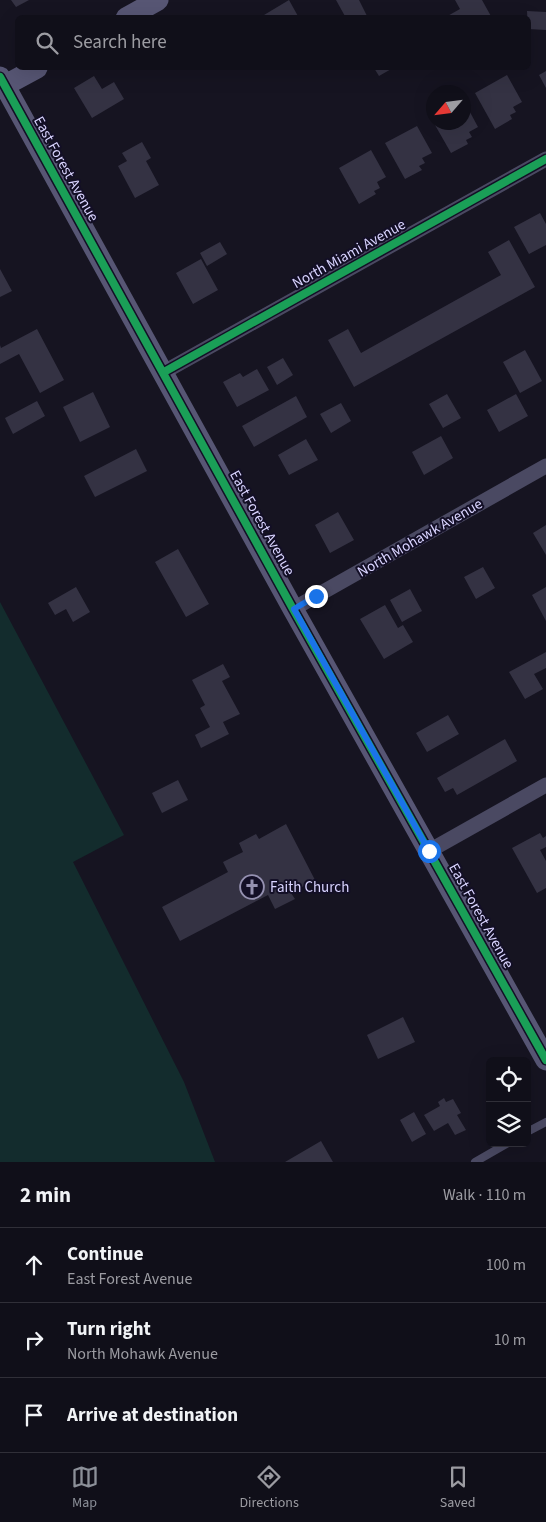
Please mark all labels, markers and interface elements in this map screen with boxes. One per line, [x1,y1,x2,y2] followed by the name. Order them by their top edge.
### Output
[15,15,531,70] search box
[33,29,61,57] icon: search
[73,29,167,56] text: Search here
[426,85,471,130] north arrow
[28,112,104,226] street label: East Forest Avenue
[288,214,410,294] street label: North Miami Avenue
[224,466,300,580] street label: East Forest Avenue
[353,494,487,582] street label: North Mohawk Avenue
[305,585,328,608] route end
[418,840,441,863] route start
[443,859,519,973] street label: East Forest Avenue
[239,874,265,900] church icon: Faith Church
[270,877,349,898] place label: Faith Church
[486,1057,531,1147] map controls
[486,1057,531,1102] button: locate
[486,1102,531,1147] button: layers
[20,1180,71,1210] text: 2 min
[443,1184,526,1206] text: Walk · 110 m
[67,1241,144,1268] text: Continue
[20,1251,48,1279] icon: ahead
[486,1254,526,1276] text: 100 m
[67,1268,192,1290] text: East Forest Avenue
[67,1316,151,1343] text: Turn right
[20,1326,48,1354] icon: right
[494,1329,526,1351] text: 10 m
[67,1343,218,1365] text: North Mohawk Avenue
[20,1401,48,1429] icon: arrive
[67,1402,238,1429] text: Arrive at destination
[71,1463,99,1513] tab: Map
[240,1463,299,1513] tab: Directions
[440,1463,475,1513] tab: Saved

